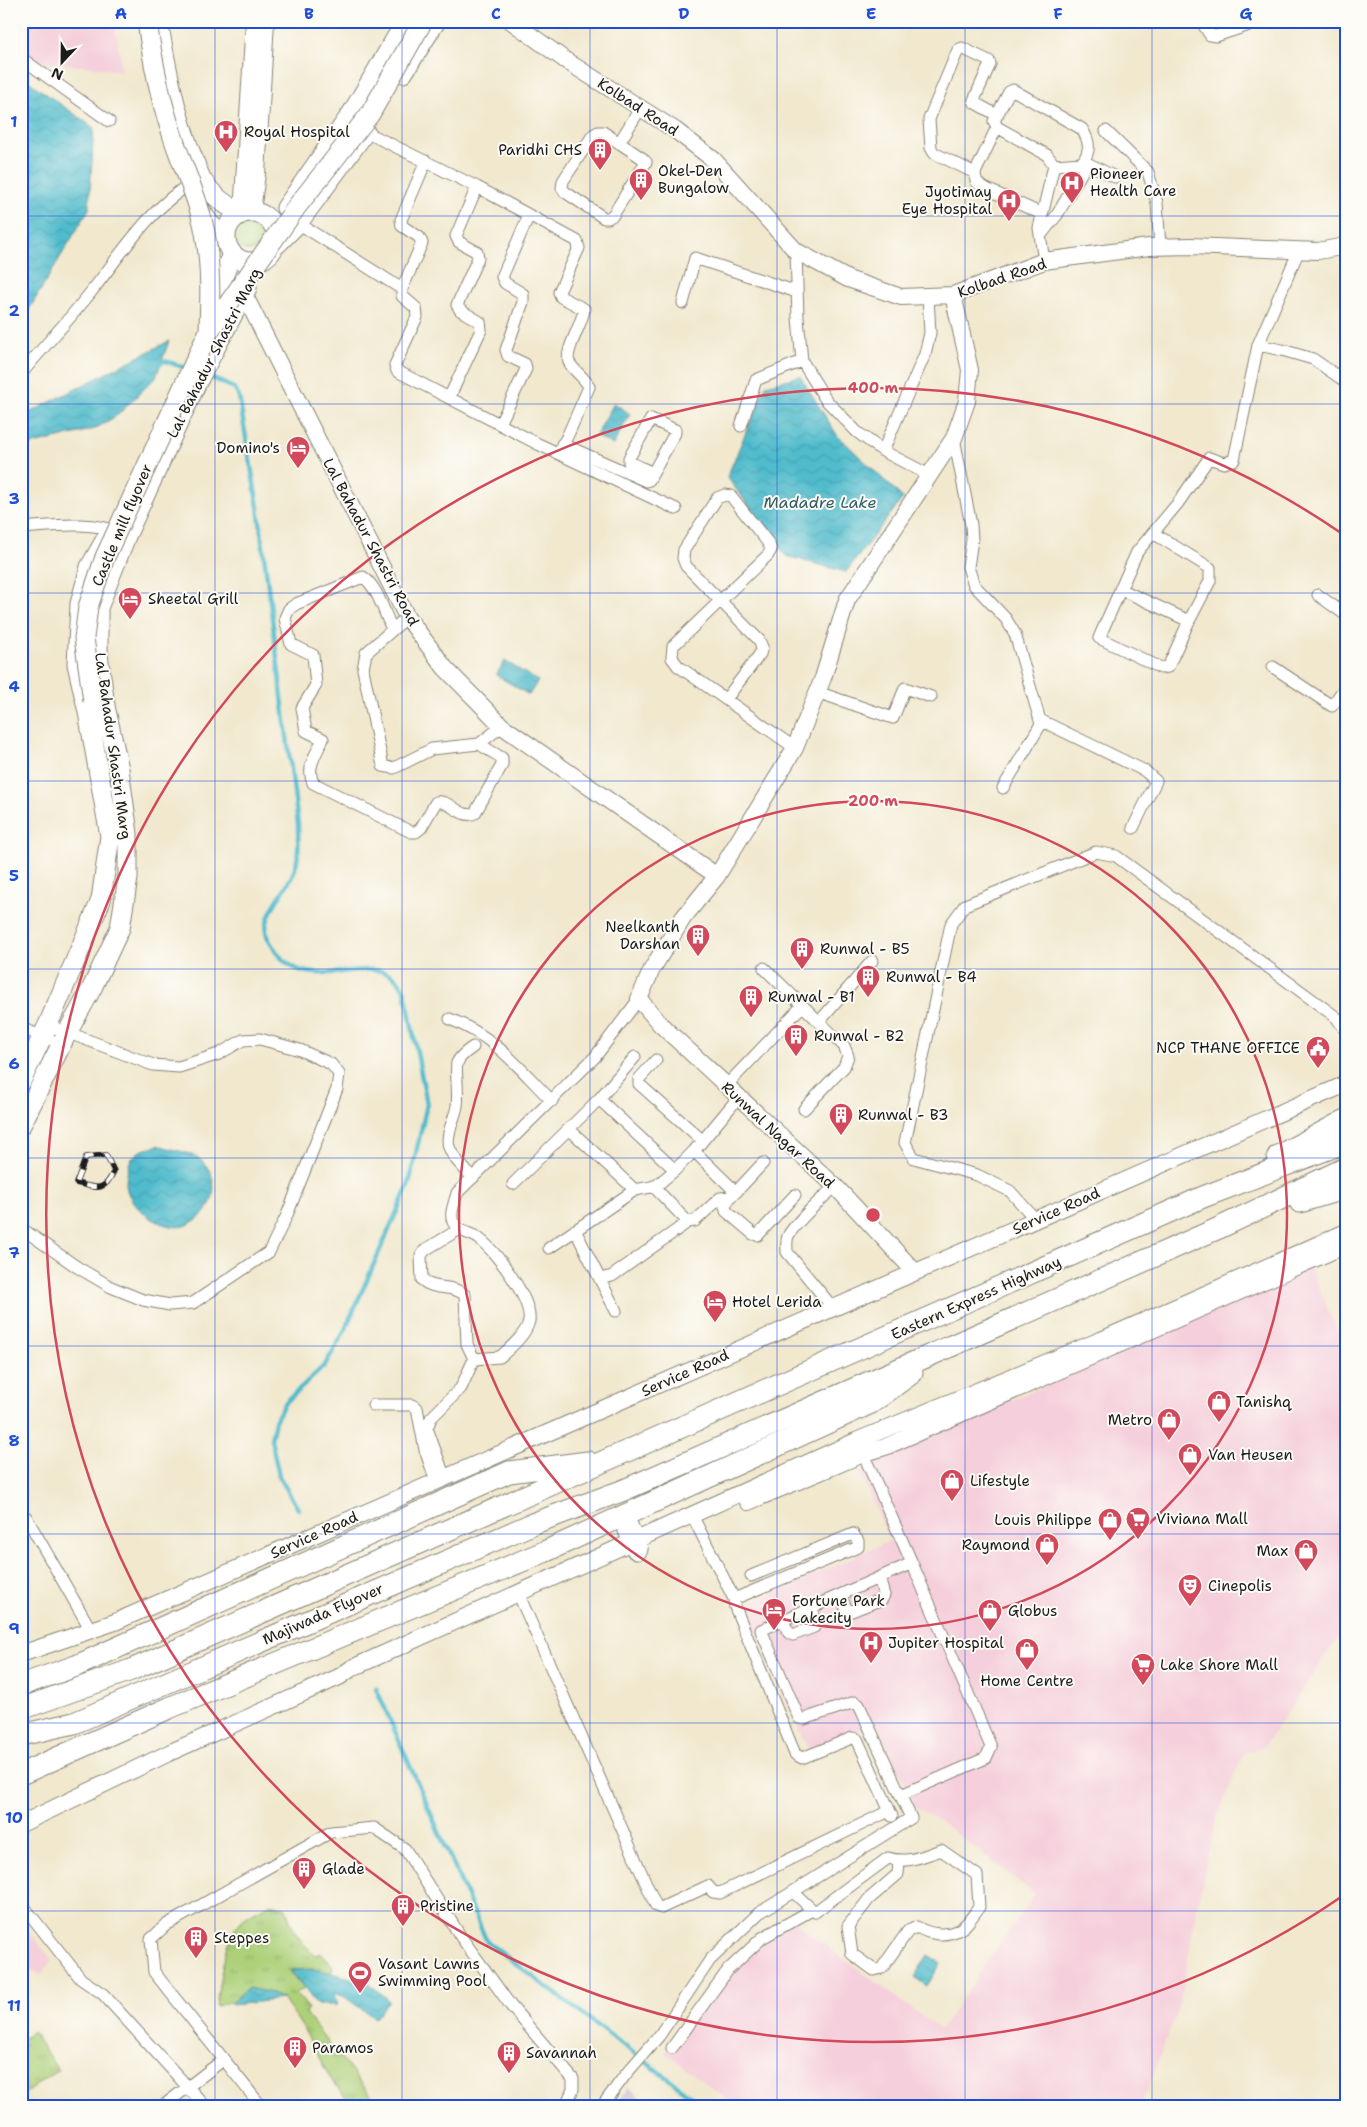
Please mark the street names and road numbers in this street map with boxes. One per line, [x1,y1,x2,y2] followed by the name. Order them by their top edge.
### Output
[594,73,683,141] street label: Kolbad Road
[955,253,1050,303] street label: Kolbad Road
[162,264,266,442] street label: Lal Bahadur Shastri Marg
[318,455,424,630] street label: Lal Bahadur Shastri Road
[87,461,157,589] street label: Castle mill flyover
[90,651,136,841] street label: Lal Bahadur Shastri Marg
[717,1077,839,1193] street label: Runwal Nagar Road
[1009,1183,1103,1239] street label: Service Road
[888,1251,1064,1345] street label: Eastern Express Highway
[638,1345,732,1401] street label: Service Road
[267,1507,361,1563] street label: Service Road
[259,1578,387,1650] street label: Majiwada Flyover

